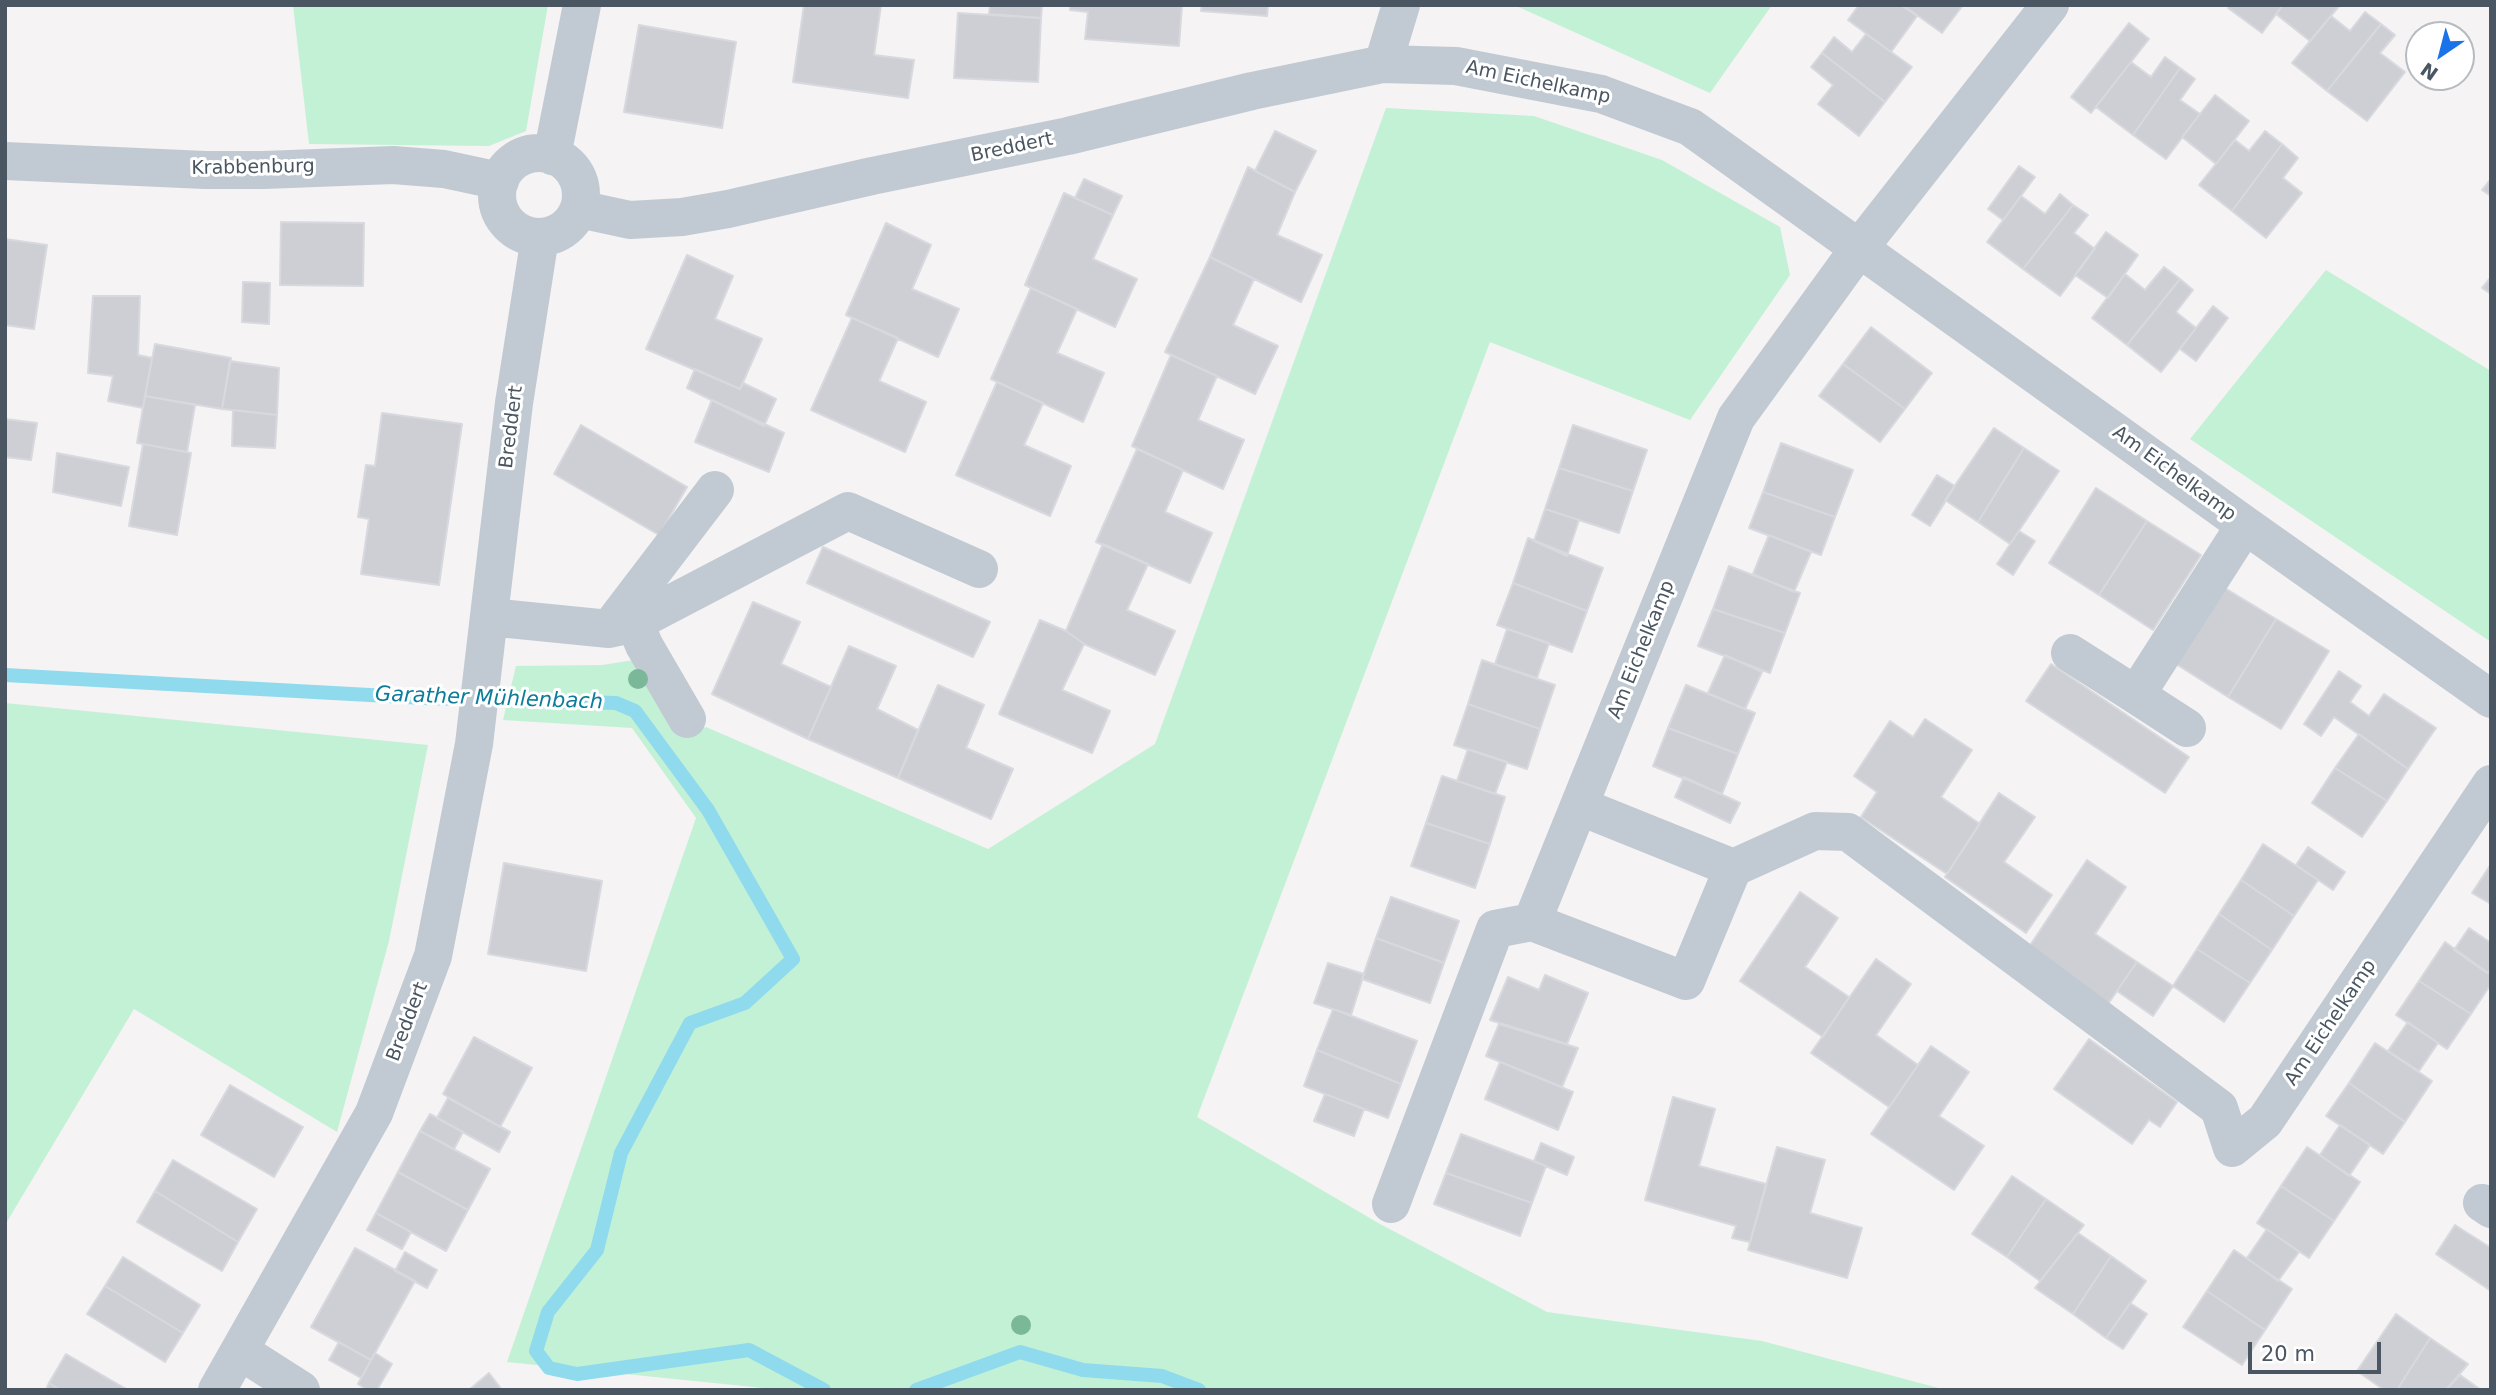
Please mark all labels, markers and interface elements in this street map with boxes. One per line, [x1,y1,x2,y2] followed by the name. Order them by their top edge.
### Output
[2405,21,2475,91] north arrow
[1464,57,1612,109] street label: Am Eichelkamp
[2416,58,2442,85] text: N
[969,128,1055,168] street label: Breddert
[191,156,315,180] street label: Krabbenburg
[496,384,528,470] street label: Breddert
[2108,422,2240,526] street label: Am Eichelkamp
[1604,578,1680,722] street label: Am Eichelkamp
[374,682,604,716] water label: Garather Mühlenbach
[2280,956,2382,1090] street label: Am Eichelkamp
[382,979,434,1065] street label: Breddert
[2251,1328,2384,1372] scale bar
[2261,1342,2315,1366] text: 20 m

